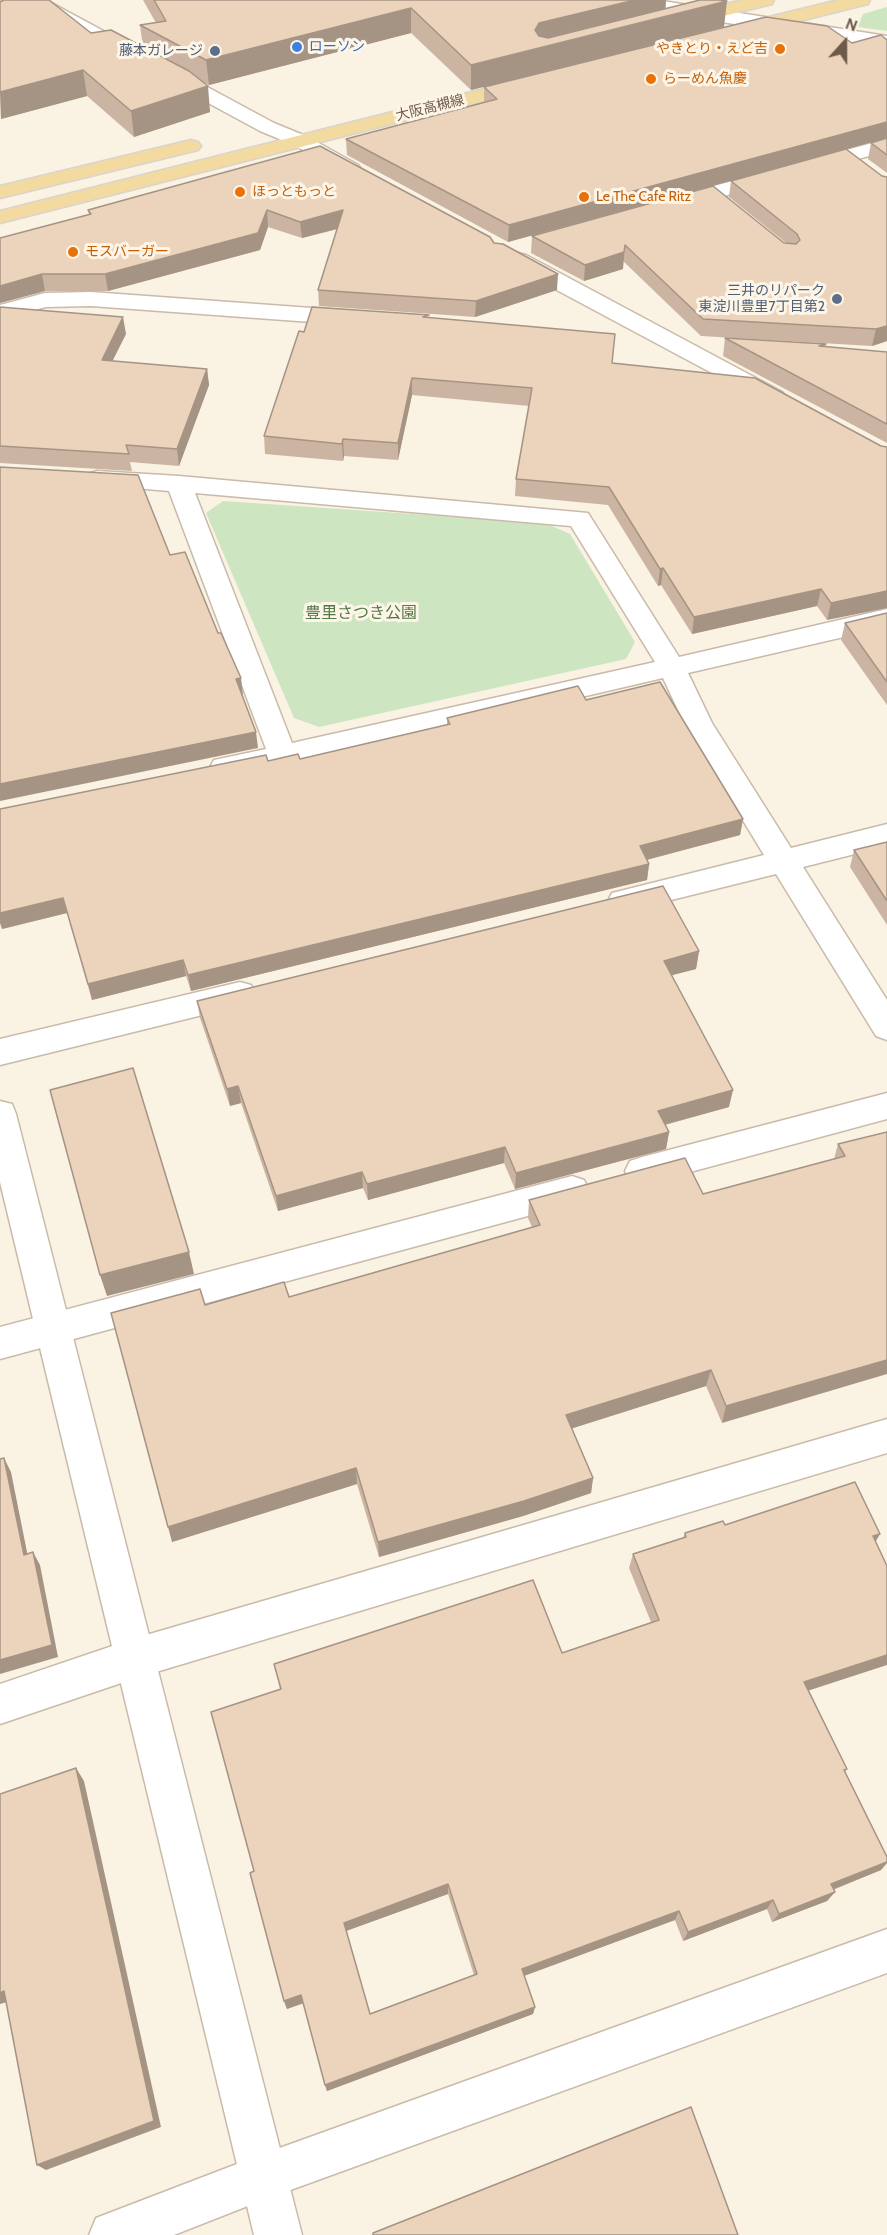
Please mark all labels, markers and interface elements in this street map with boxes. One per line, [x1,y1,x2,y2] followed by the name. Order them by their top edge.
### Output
[815,12,875,72] north arrow
[843,14,860,36] text: N
[309,39,365,55] place label: ローソン
[290,40,304,54] marker: ローソン
[656,41,768,57] place label: やきとり・えど吉
[773,42,787,56] marker: やきとり・えど吉
[119,43,203,59] place label: 藤本ガレージ
[208,44,222,58] marker: 藤本ガレージ
[663,71,747,87] place label: らーめん魚慶
[644,72,658,86] marker: らーめん魚慶
[394,91,466,125] street label: 大阪高槻線
[252,184,336,200] place label: ほっともっと
[233,185,247,199] marker: ほっともっと
[596,189,691,205] place label: Le The Cafe Ritz
[577,190,591,204] marker: Le The Cafe Ritz
[85,244,169,260] place label: モスバーガー
[66,245,80,259] marker: モスバーガー
[699,283,825,316] place label: 三井のリパーク 東淀川豊里7丁目第2
[830,292,844,306] marker: 三井のリパーク 東淀川豊里7丁目第2
[305,603,417,623] park label: 豊里さつき公園

